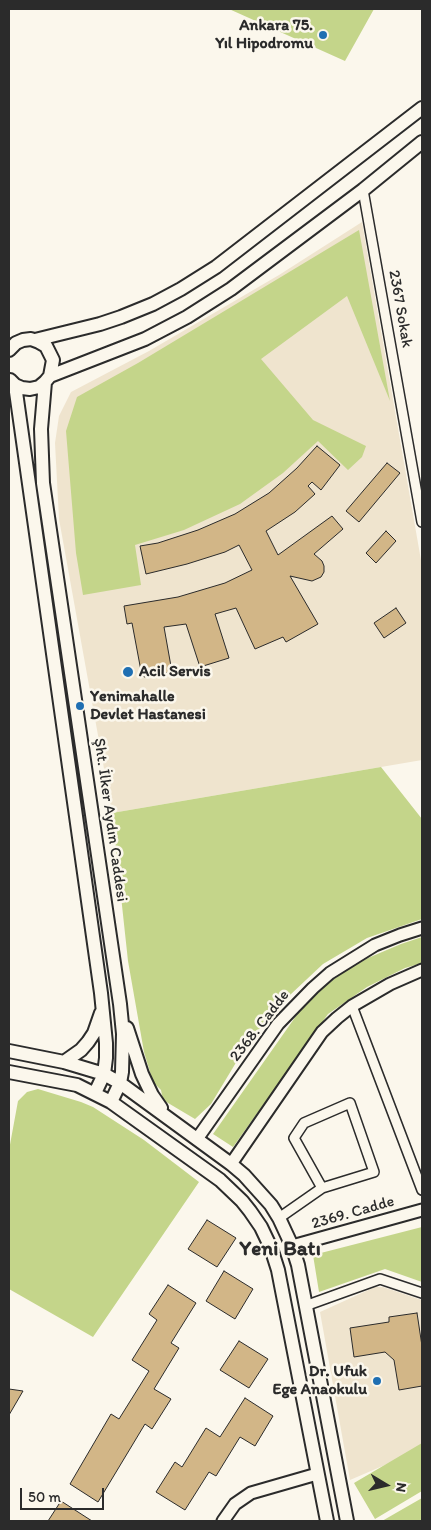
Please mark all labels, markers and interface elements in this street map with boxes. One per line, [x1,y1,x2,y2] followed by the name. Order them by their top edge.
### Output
[215,16,313,54] place label: Ankara 75. Yıl Hipodromu
[317,29,329,41] marker: Ankara 75. Yıl Hipodromu
[384,269,416,349] street label: 2367 Sokak
[139,662,211,682] place label: Acil Servis
[121,665,135,679] marker: Acil Servis
[90,687,206,725] place label: Yenimahalle Devlet Hastanesi
[74,700,86,712] marker: Yenimahalle Devlet Hastanesi
[89,737,131,903] street label: Şht. İlker Aydın Caddesi
[226,986,294,1066] street label: 2368. Cadde
[309,1192,397,1234] street label: 2369. Cadde
[239,1237,321,1263] district label: Yeni Batı
[273,1362,367,1400] place label: Dr. Ufuk Ege Anaokulu
[371,1375,383,1387] marker: Dr. Ufuk Ege Anaokulu
[361,1460,411,1510] north arrow
[22,1478,106,1510] scale bar
[392,1481,410,1493] text: N
[28,1488,61,1506] text: 50 m

